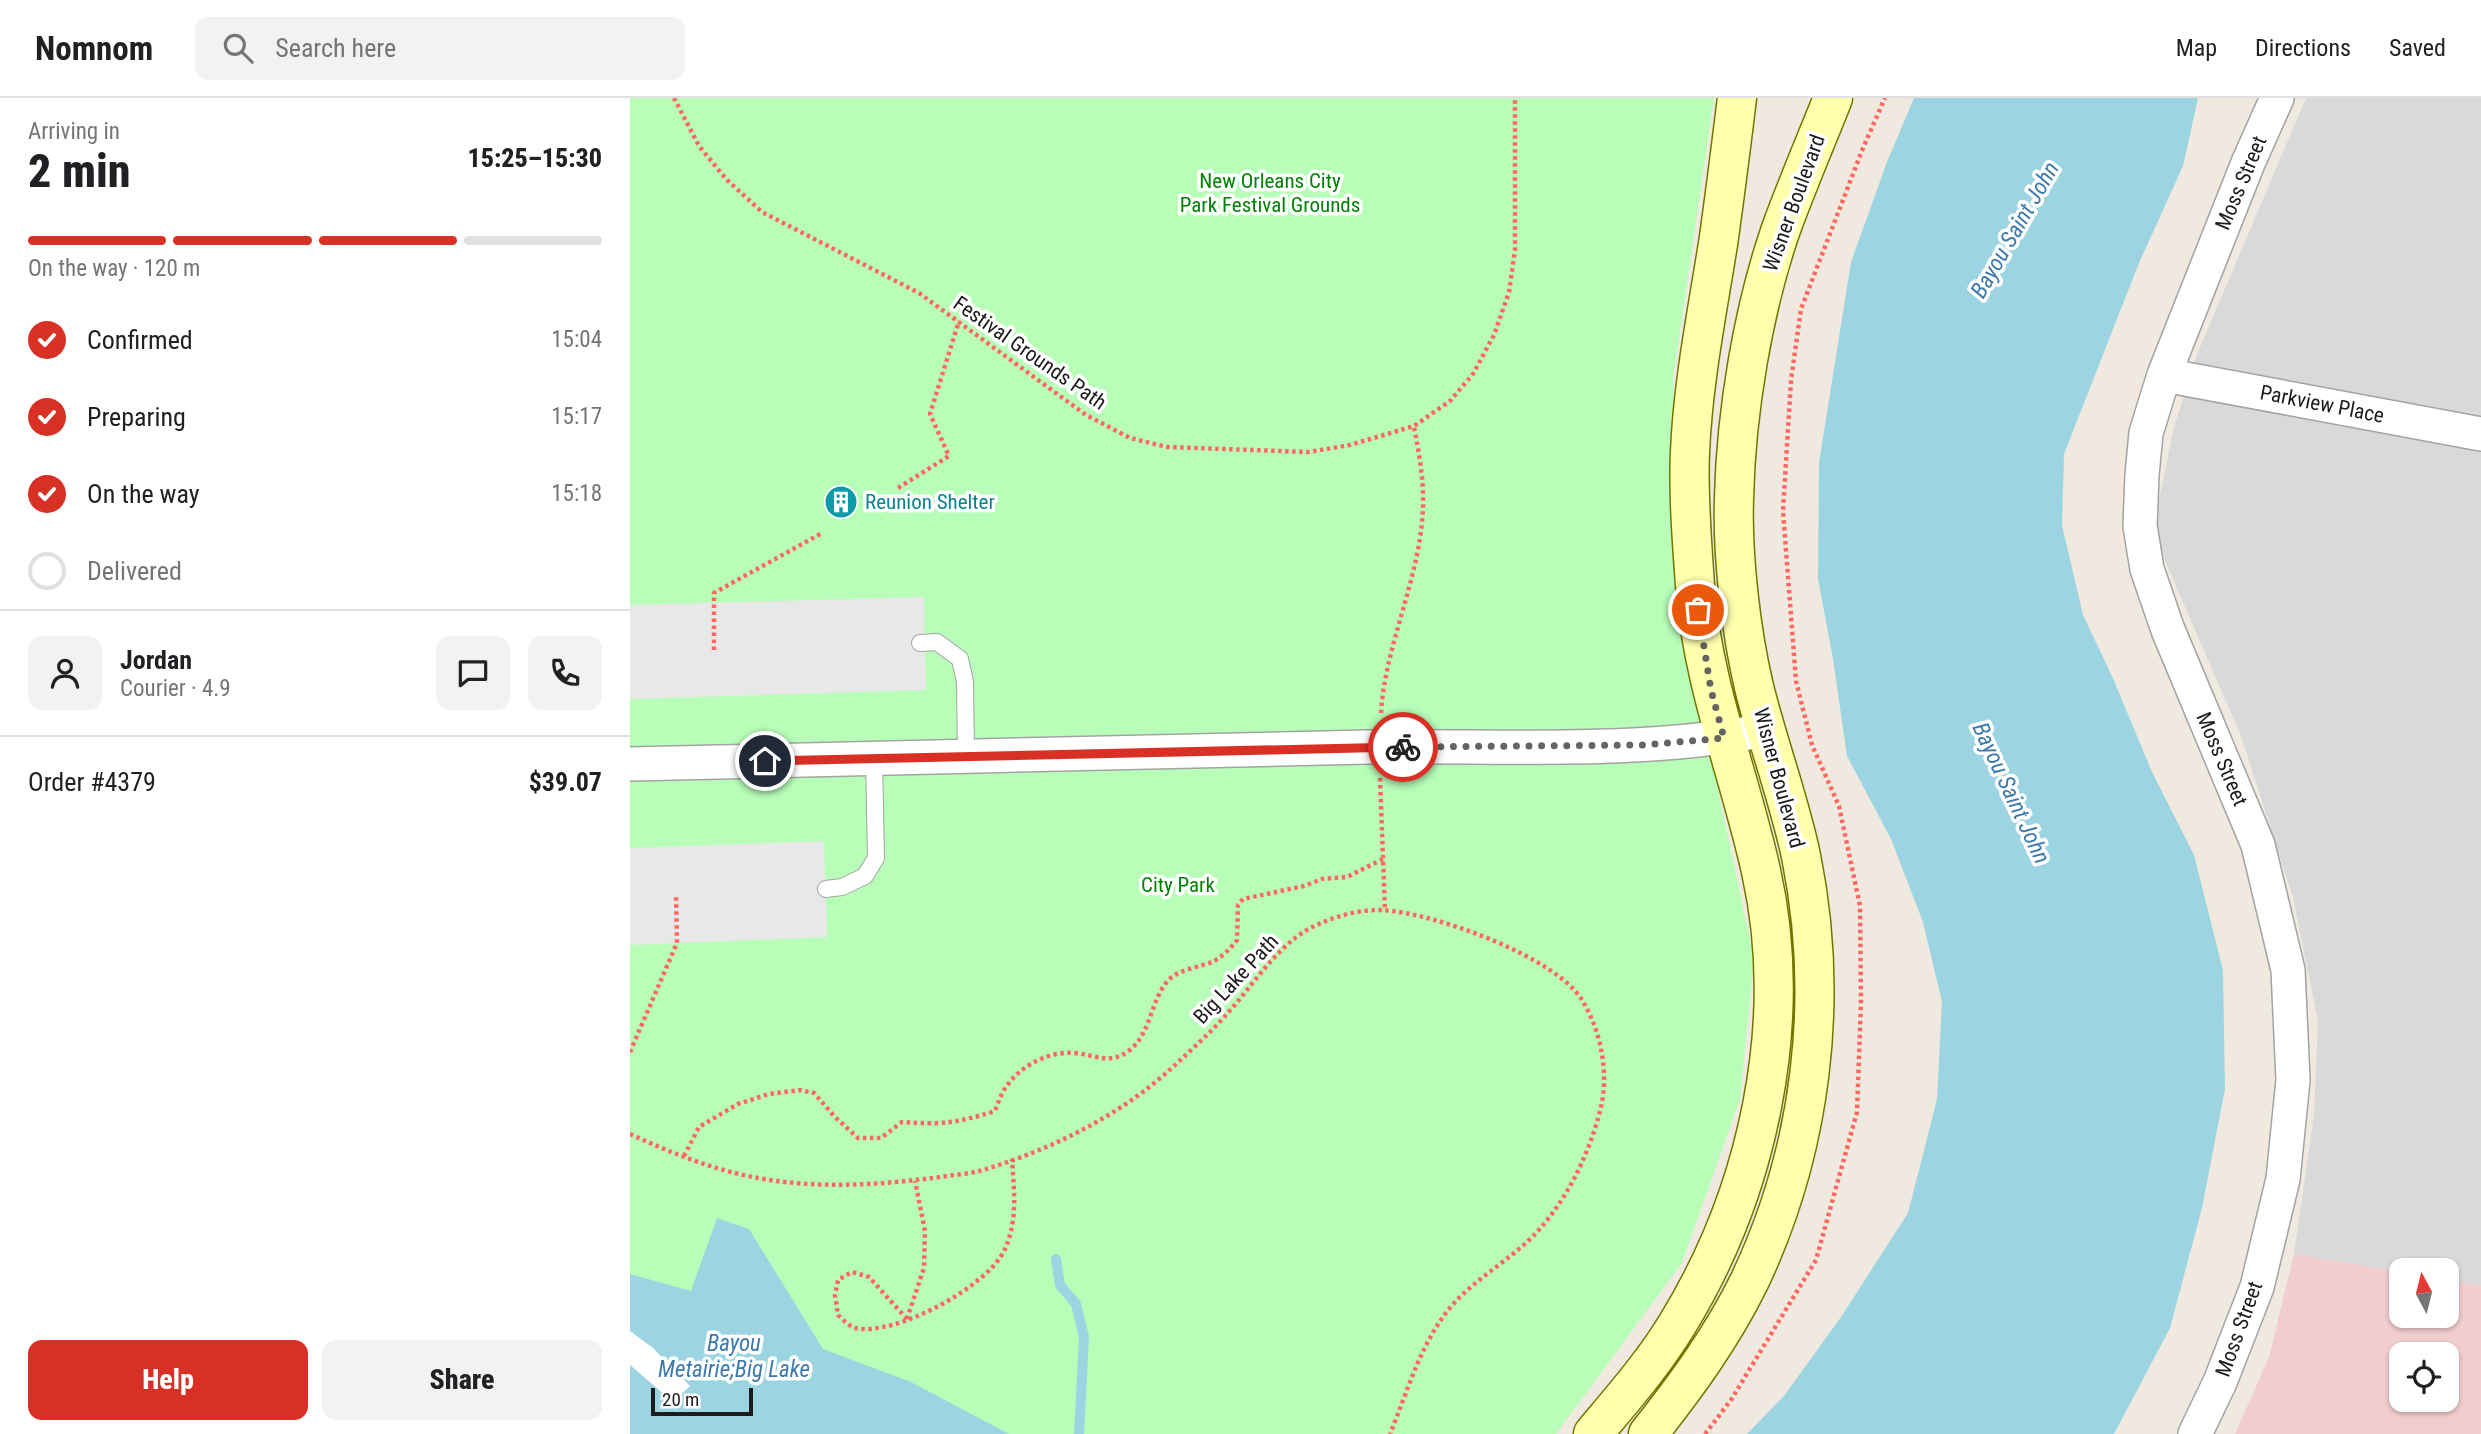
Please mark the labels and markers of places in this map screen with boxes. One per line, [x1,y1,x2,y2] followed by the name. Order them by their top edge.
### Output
[822,483,860,521] building icon: Reunion Shelter
[865,490,995,514] place label: Reunion Shelter
[1668,580,1728,640] pin
[735,731,795,791] pin

